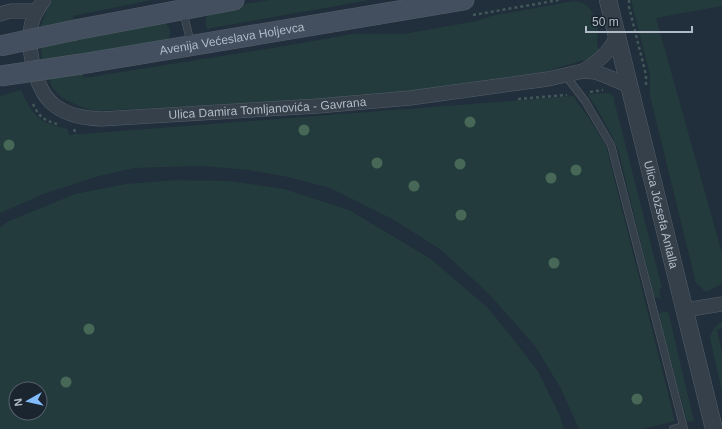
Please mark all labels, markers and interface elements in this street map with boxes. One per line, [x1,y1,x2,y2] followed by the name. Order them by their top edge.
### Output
[586,8,692,34] scale bar
[592,15,619,29] text: 50 m
[158,20,306,58] street label: Avenija Većeslava Holjevca
[168,95,367,122] street label: Ulica Damira Tomljanovića - Gavrana
[641,159,681,270] street label: Ulica Józsefa Antalla
[8,381,48,421] north arrow
[12,398,25,407] text: N

